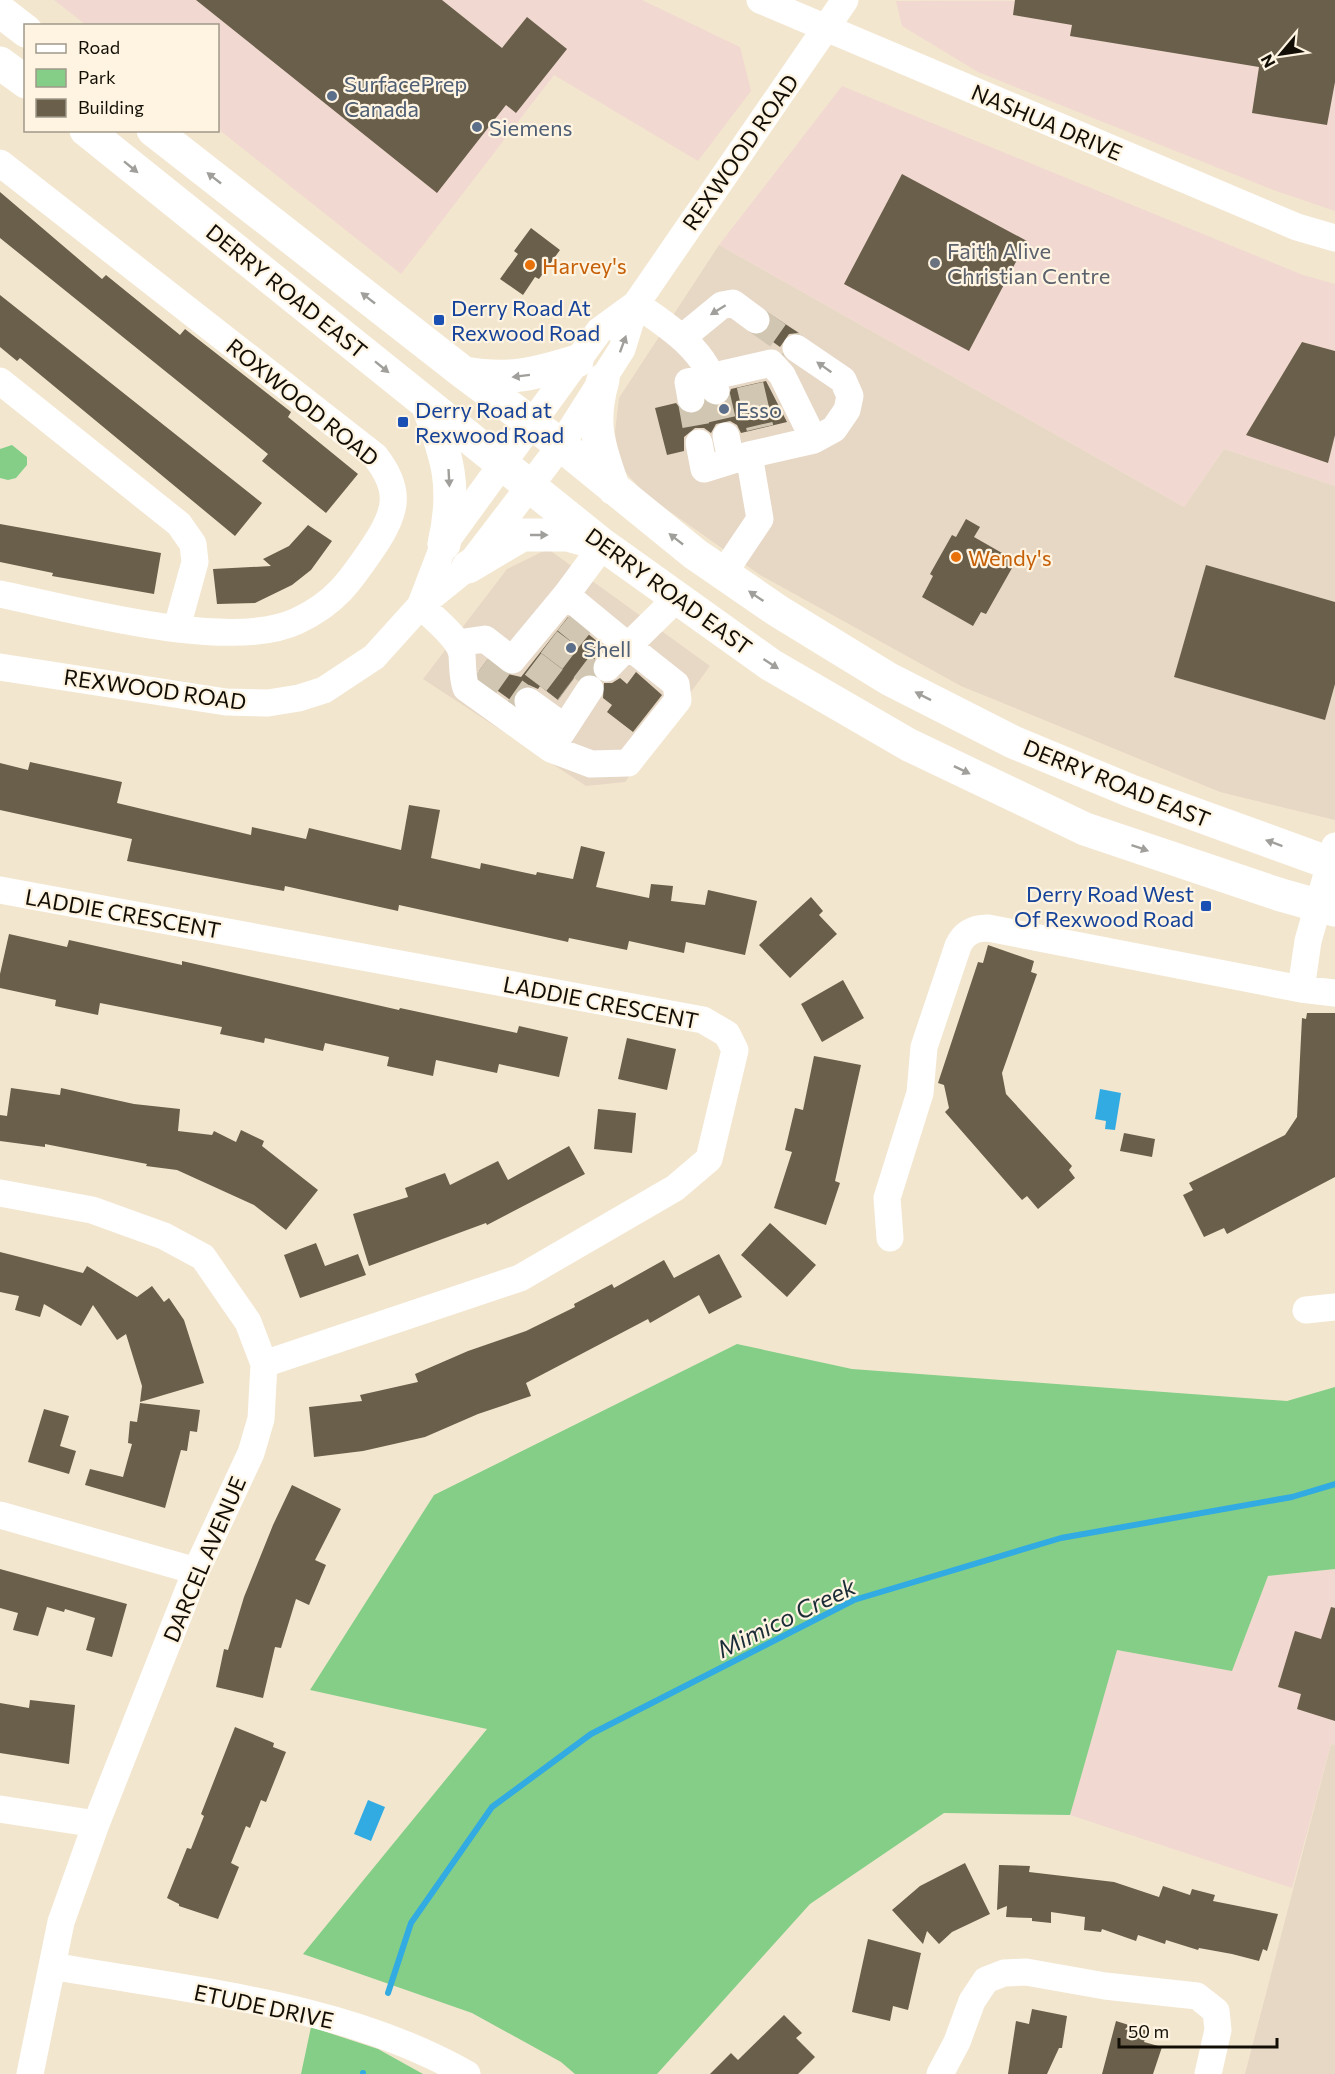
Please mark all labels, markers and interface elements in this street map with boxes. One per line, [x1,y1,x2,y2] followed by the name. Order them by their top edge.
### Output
[24,24,219,132] legend
[1251,24,1311,84] north arrow
[78,36,120,58] text: Road
[1256,52,1279,71] text: N
[78,66,116,88] text: Park
[676,69,804,235] street label: REXWOOD ROAD
[344,70,467,122] place label: SurfacePrep Canada
[968,78,1126,166] street label: NASHUA DRIVE
[325,89,339,103] marker: SurfacePrep Canada
[78,96,144,118] text: Building
[489,114,573,141] place label: Siemens
[470,120,484,134] marker: Siemens
[124,160,139,173] one-way arrow
[207,173,222,185] one-way arrow
[201,218,373,364] street label: DERRY ROAD EAST
[947,237,1110,289] place label: Faith Alive Christian Centre
[542,252,627,279] place label: Harvey's
[928,256,942,270] marker: Faith Alive Christian Centre
[523,258,537,272] marker: Harvey's
[360,292,376,305] one-way arrow
[451,294,600,346] place label: Derry Road At Rexwood Road
[710,304,727,315] one-way arrow
[432,313,446,327] marker: Derry Road At Rexwood Road
[221,332,385,472] street label: ROXWOOD ROAD
[619,335,629,353] one-way arrow
[374,361,390,374] one-way arrow
[817,361,833,373] one-way arrow
[511,371,530,381] one-way arrow
[415,396,564,448] place label: Derry Road at Rexwood Road
[736,396,782,423] place label: Esso
[717,402,731,416] marker: Esso
[396,415,410,429] marker: Derry Road at Rexwood Road
[445,469,454,488] one-way arrow
[581,522,757,660] street label: DERRY ROAD EAST
[529,530,548,540] one-way arrow
[669,534,684,546] one-way arrow
[968,544,1052,571] place label: Wendy's
[949,550,963,564] marker: Wendy's
[748,591,764,602] one-way arrow
[583,635,631,662] place label: Shell
[564,641,578,655] marker: Shell
[762,658,778,670] one-way arrow
[62,663,248,715] street label: REXWOOD ROAD
[915,692,932,701] one-way arrow
[1020,733,1214,833] street label: DERRY ROAD EAST
[953,765,970,774] one-way arrow
[1264,838,1282,848] one-way arrow
[1131,843,1149,853] one-way arrow
[1014,880,1194,932] place label: Derry Road West Of Rexwood Road
[23,882,223,944] street label: LADDIE CRESCENT
[1199,899,1213,913] marker: Derry Road West Of Rexwood Road
[501,970,701,1034] street label: LADDIE CRESCENT
[157,1472,251,1646] street label: DARCEL AVENUE
[712,1570,861,1663] water label: Mimico Creek
[192,1978,336,2034] street label: ETUDE DRIVE
[1119,2011,1276,2049] scale bar
[1128,2020,1169,2042] text: 50 m

